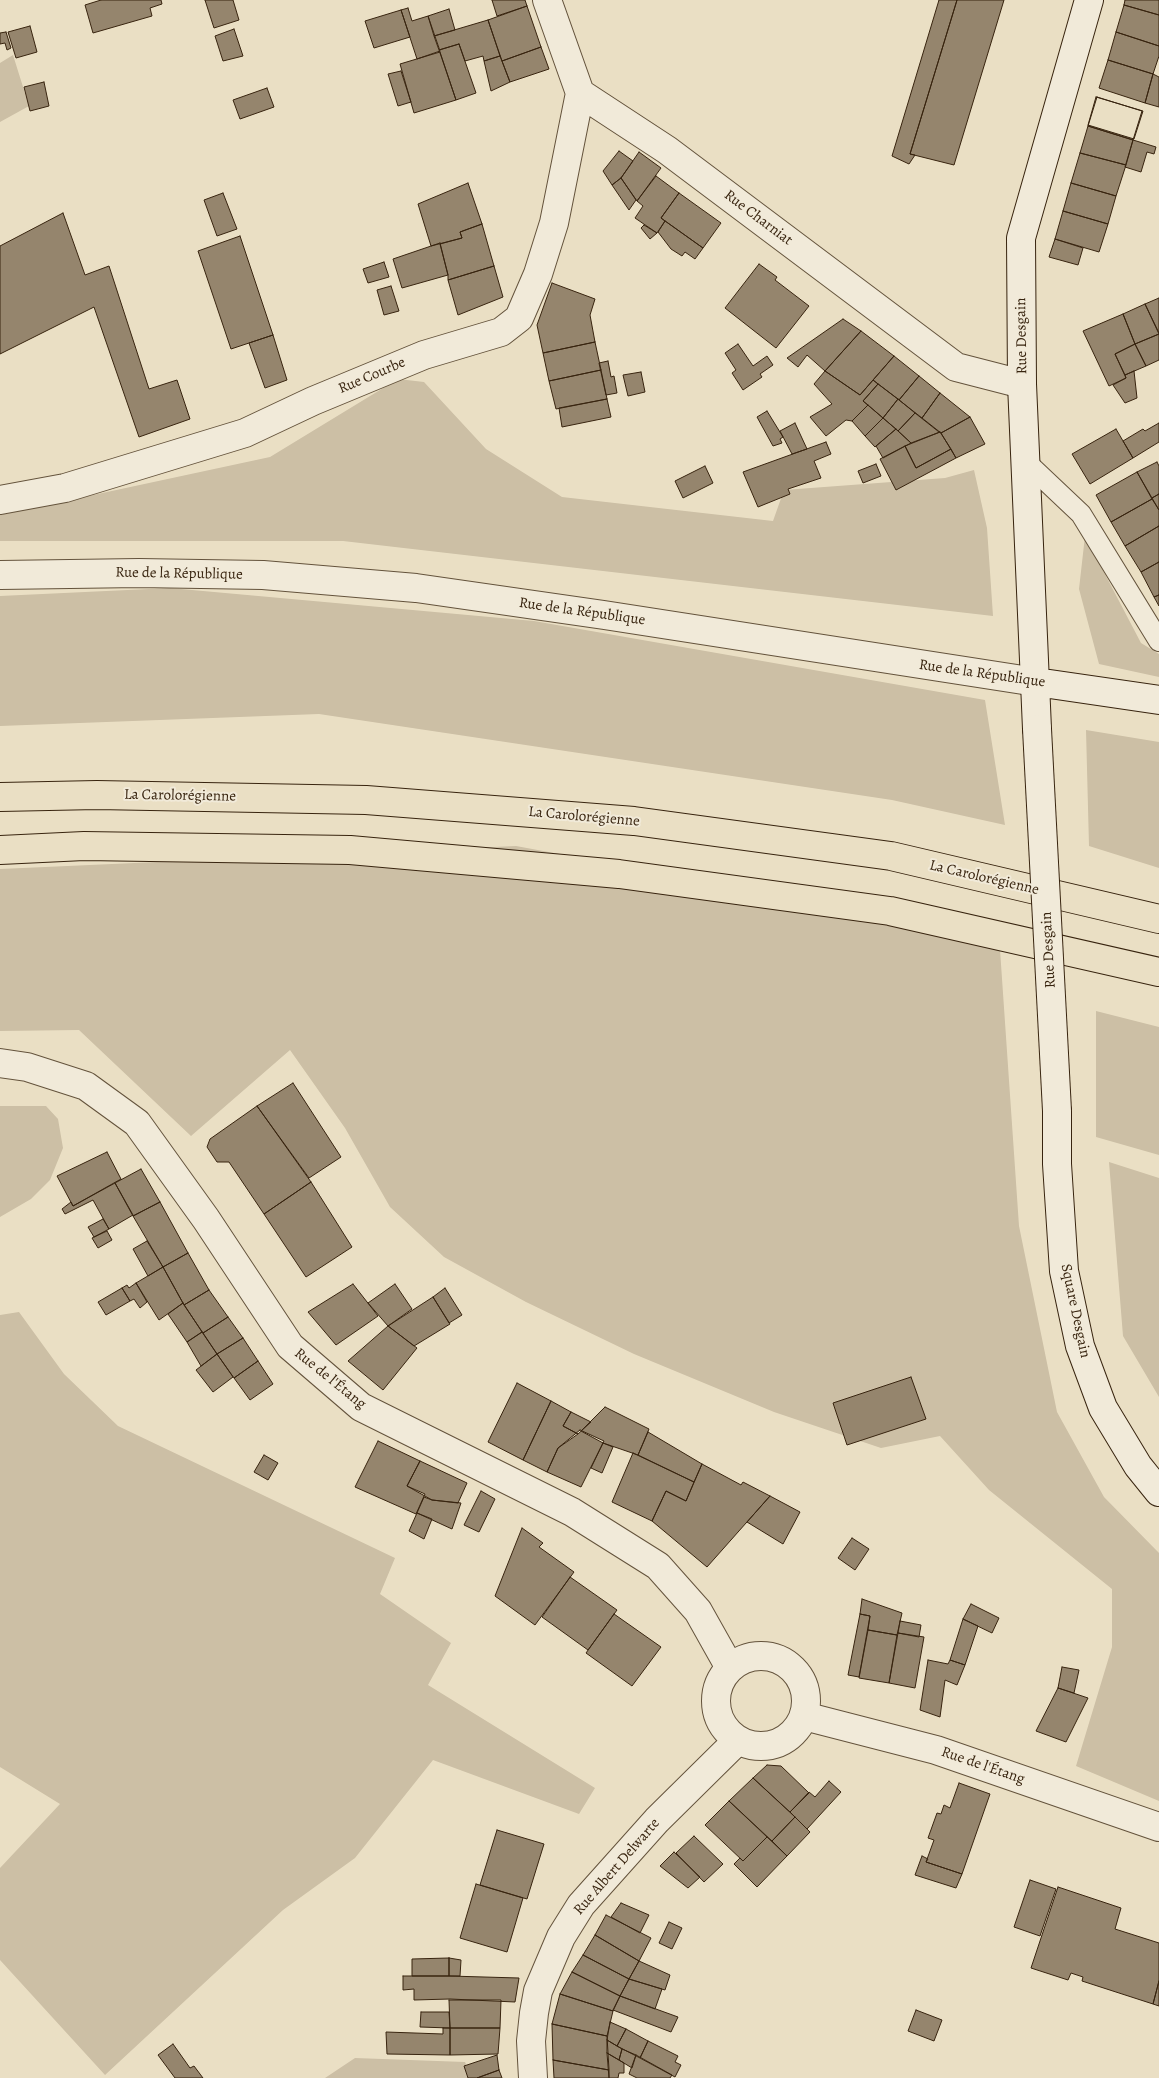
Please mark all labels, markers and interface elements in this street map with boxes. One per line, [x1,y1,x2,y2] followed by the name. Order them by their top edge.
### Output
[720,186,796,250] street label: Rue Charniat
[1012,298,1032,374] street label: Rue Desgain
[336,354,408,398] street label: Rue Courbe
[115,564,243,584] street label: Rue de la République
[518,594,646,630] street label: Rue de la République
[918,656,1046,692] street label: Rue de la République
[124,786,236,806] street label: La Carolorégienne
[527,803,641,831] street label: La Carolorégienne
[927,857,1041,899] street label: La Carolorégienne
[1038,911,1060,989] street label: Rue Desgain
[1056,1262,1094,1360] street label: Square Desgain
[290,1345,370,1413] street label: Rue de l'Étang
[939,1743,1027,1789] street label: Rue de l'Étang
[570,1815,664,1919] street label: Rue Albert Delwarte

